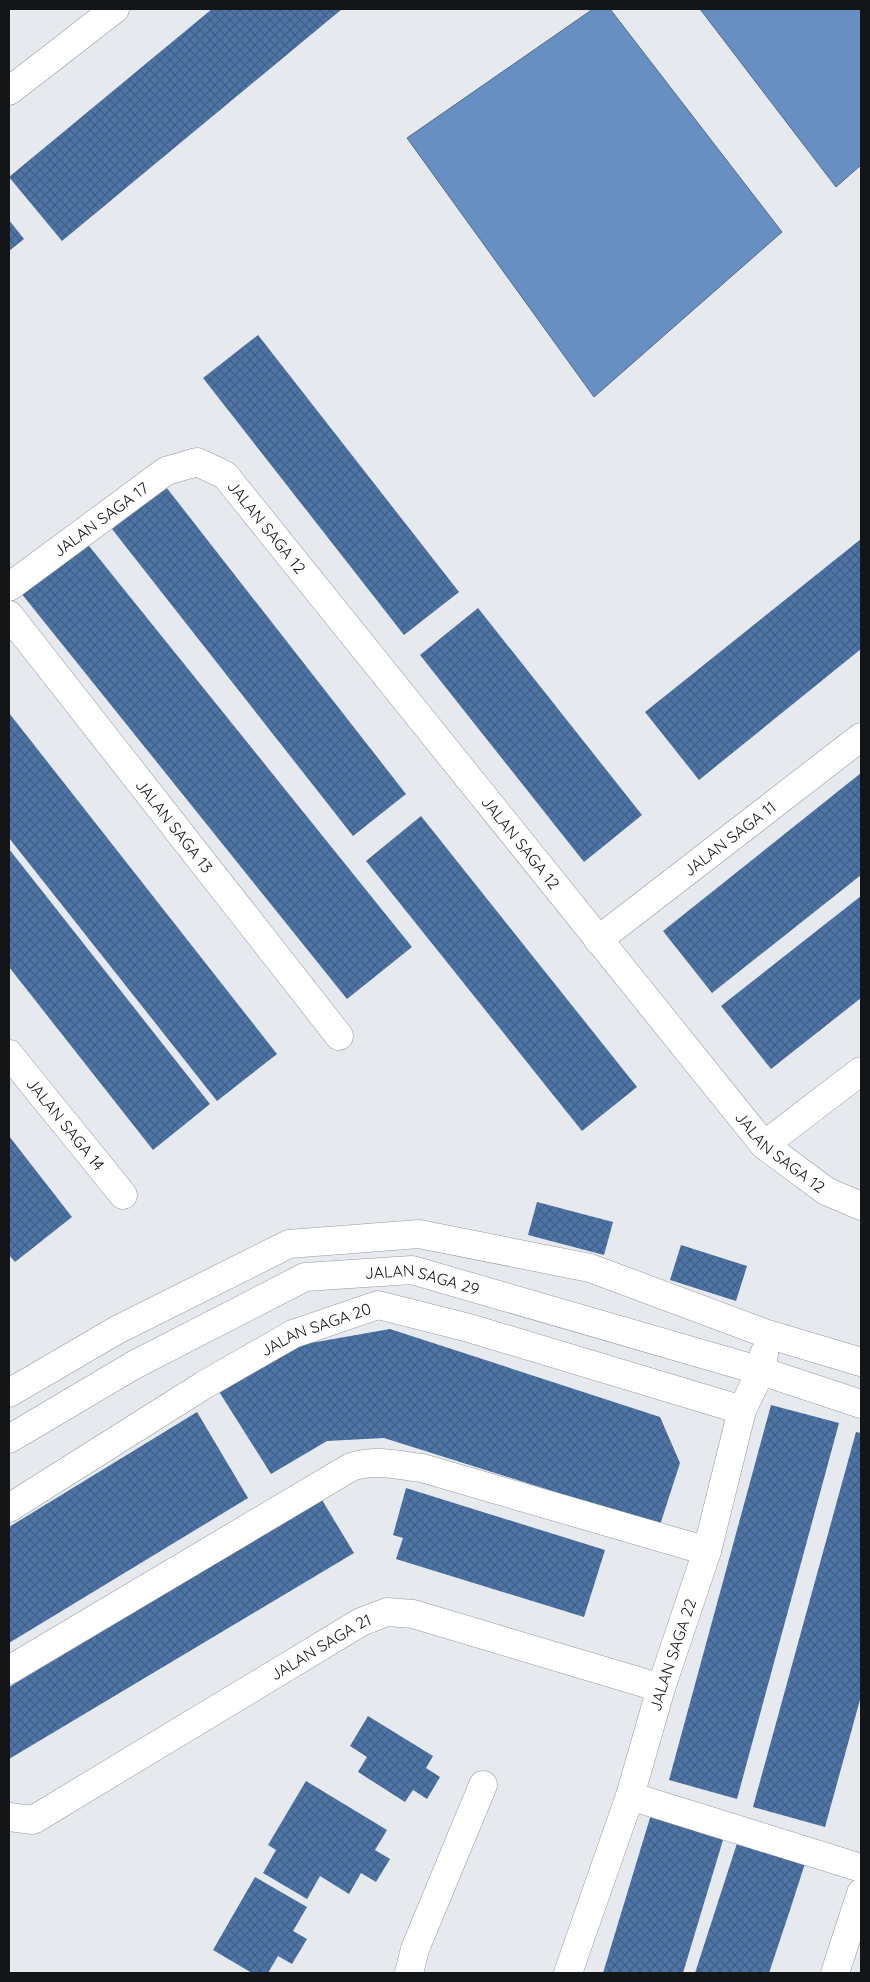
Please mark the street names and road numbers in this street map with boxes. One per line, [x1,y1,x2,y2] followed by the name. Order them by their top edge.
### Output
[223,476,310,578] street label: JALAN SAGA 12
[49,477,152,561] street label: JALAN SAGA 17
[131,775,217,877] street label: JALAN SAGA 13
[477,792,564,893] street label: JALAN SAGA 12
[679,797,780,880] street label: JALAN SAGA 11
[22,1074,109,1174] street label: JALAN SAGA 14
[731,1107,829,1197] street label: JALAN SAGA 12
[364,1260,482,1299] street label: JALAN SAGA 29
[257,1298,374,1361] street label: JALAN SAGA 20
[645,1596,700,1713] street label: JALAN SAGA 22
[266,1609,374,1685] street label: JALAN SAGA 21

